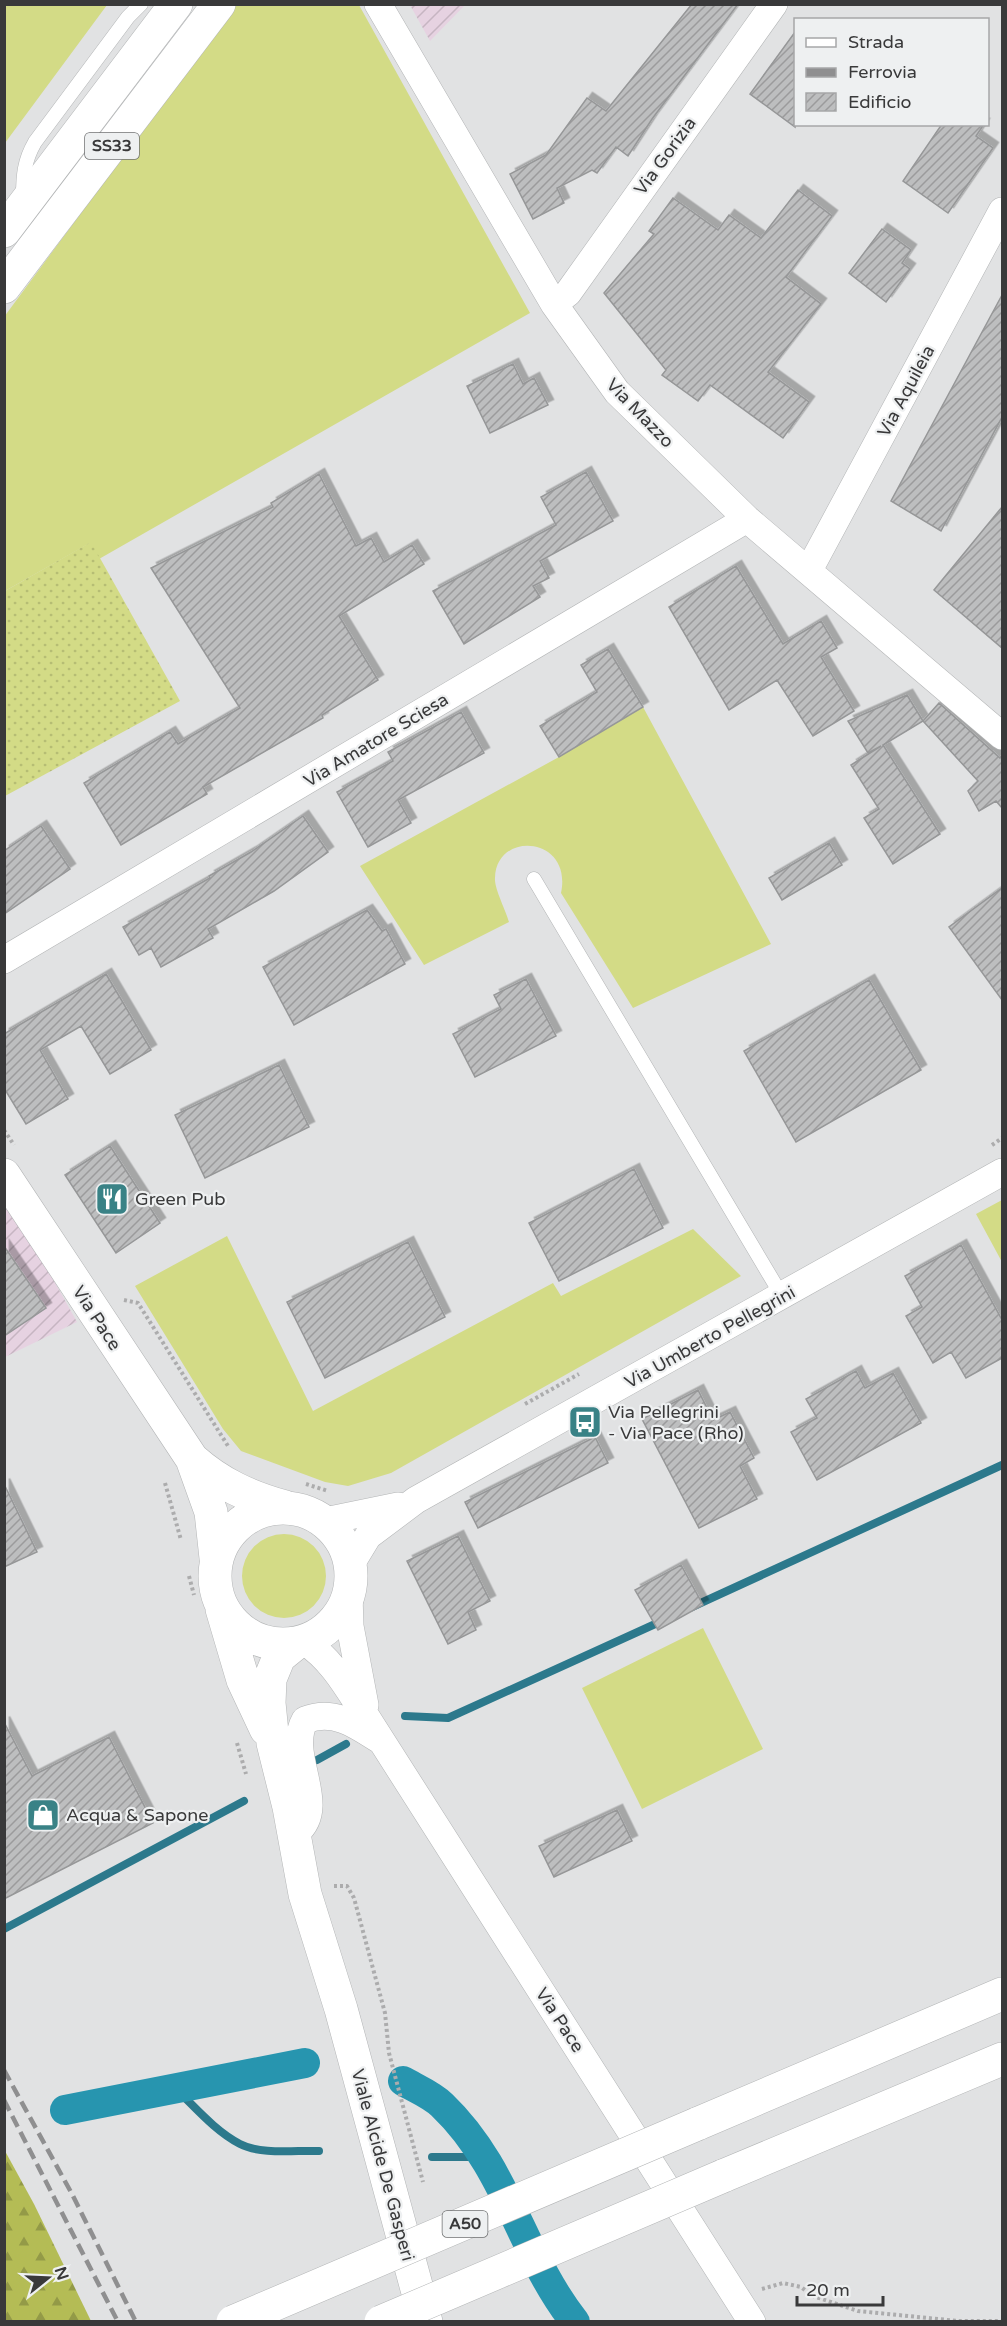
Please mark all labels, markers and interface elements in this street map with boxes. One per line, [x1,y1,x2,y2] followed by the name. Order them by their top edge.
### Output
[794,18,989,126] legend
[848,31,904,53] text: Strada
[848,61,917,83] text: Ferrovia
[848,91,912,113] text: Edificio
[629,113,701,199] street label: Via Gorizia
[85,133,139,159] road number: SS33
[873,341,939,441] street label: Via Aquileia
[602,374,679,452] street label: Via Mazzo
[300,688,452,792] street label: Via Amatore Sciesa
[94,1181,130,1217] restaurant icon: Green Pub
[135,1188,226,1210] place label: Green Pub
[68,1281,126,1355] street label: Via Pace
[621,1281,799,1393] street label: Via Umberto Pellegrini
[608,1401,744,1444] place label: Via Pellegrini - Via Pace (Rho)
[567,1404,603,1440] bus stop icon: Via Pellegrini - Via Pace (Rho)
[25,1797,61,1833] shop icon: Acqua & Sapone
[66,1804,208,1826] place label: Acqua & Sapone
[531,1983,589,2057] street label: Via Pace
[347,2067,419,2263] street label: Viale Alcide De Gasperi
[442,2211,488,2237] road number: A50
[18,2248,78,2308] north arrow
[50,2264,73,2283] text: N
[797,2269,882,2307] scale bar
[806,2279,850,2301] text: 20 m

